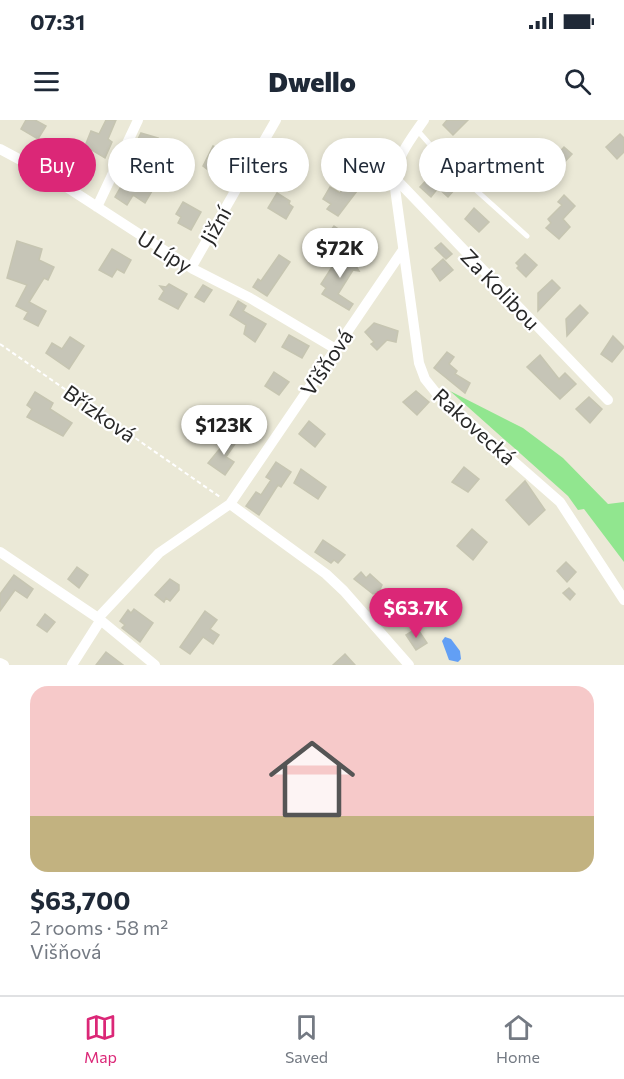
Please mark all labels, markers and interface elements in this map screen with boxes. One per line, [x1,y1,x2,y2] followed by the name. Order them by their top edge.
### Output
[30,8,85,35] text: 07:31
[30,65,63,98] icon: menu
[268,65,356,98] text: Dwello
[561,65,594,98] icon: search
[18,138,96,192] chip: Buy
[108,138,195,192] chip: Rent
[207,138,309,192] chip: Filters
[321,138,407,192] chip: New
[419,138,566,192] chip: Apartment
[194,201,236,248] street label: Jižní
[133,225,197,278] street label: U Lípy
[304,228,376,279] pin: $72K
[316,235,364,259] text: $72K
[456,243,546,335] street label: Za Kolibou
[295,324,357,400] street label: Višňová
[59,379,141,447] street label: Břízková
[429,383,521,469] street label: Rakovecká
[182,405,266,456] pin: $123K
[195,412,253,436] text: $123K
[367,588,465,639] pin: $63.7K
[383,595,449,619] text: $63.7K
[258,725,366,833] icon: home
[30,884,131,915] text: $63,700
[30,915,168,939] text: 2 rooms · 58 m²
[30,939,101,963] text: Višňová
[84,1011,117,1066] tab: Map
[285,1011,328,1066] tab: Saved
[496,1011,540,1066] tab: Home

